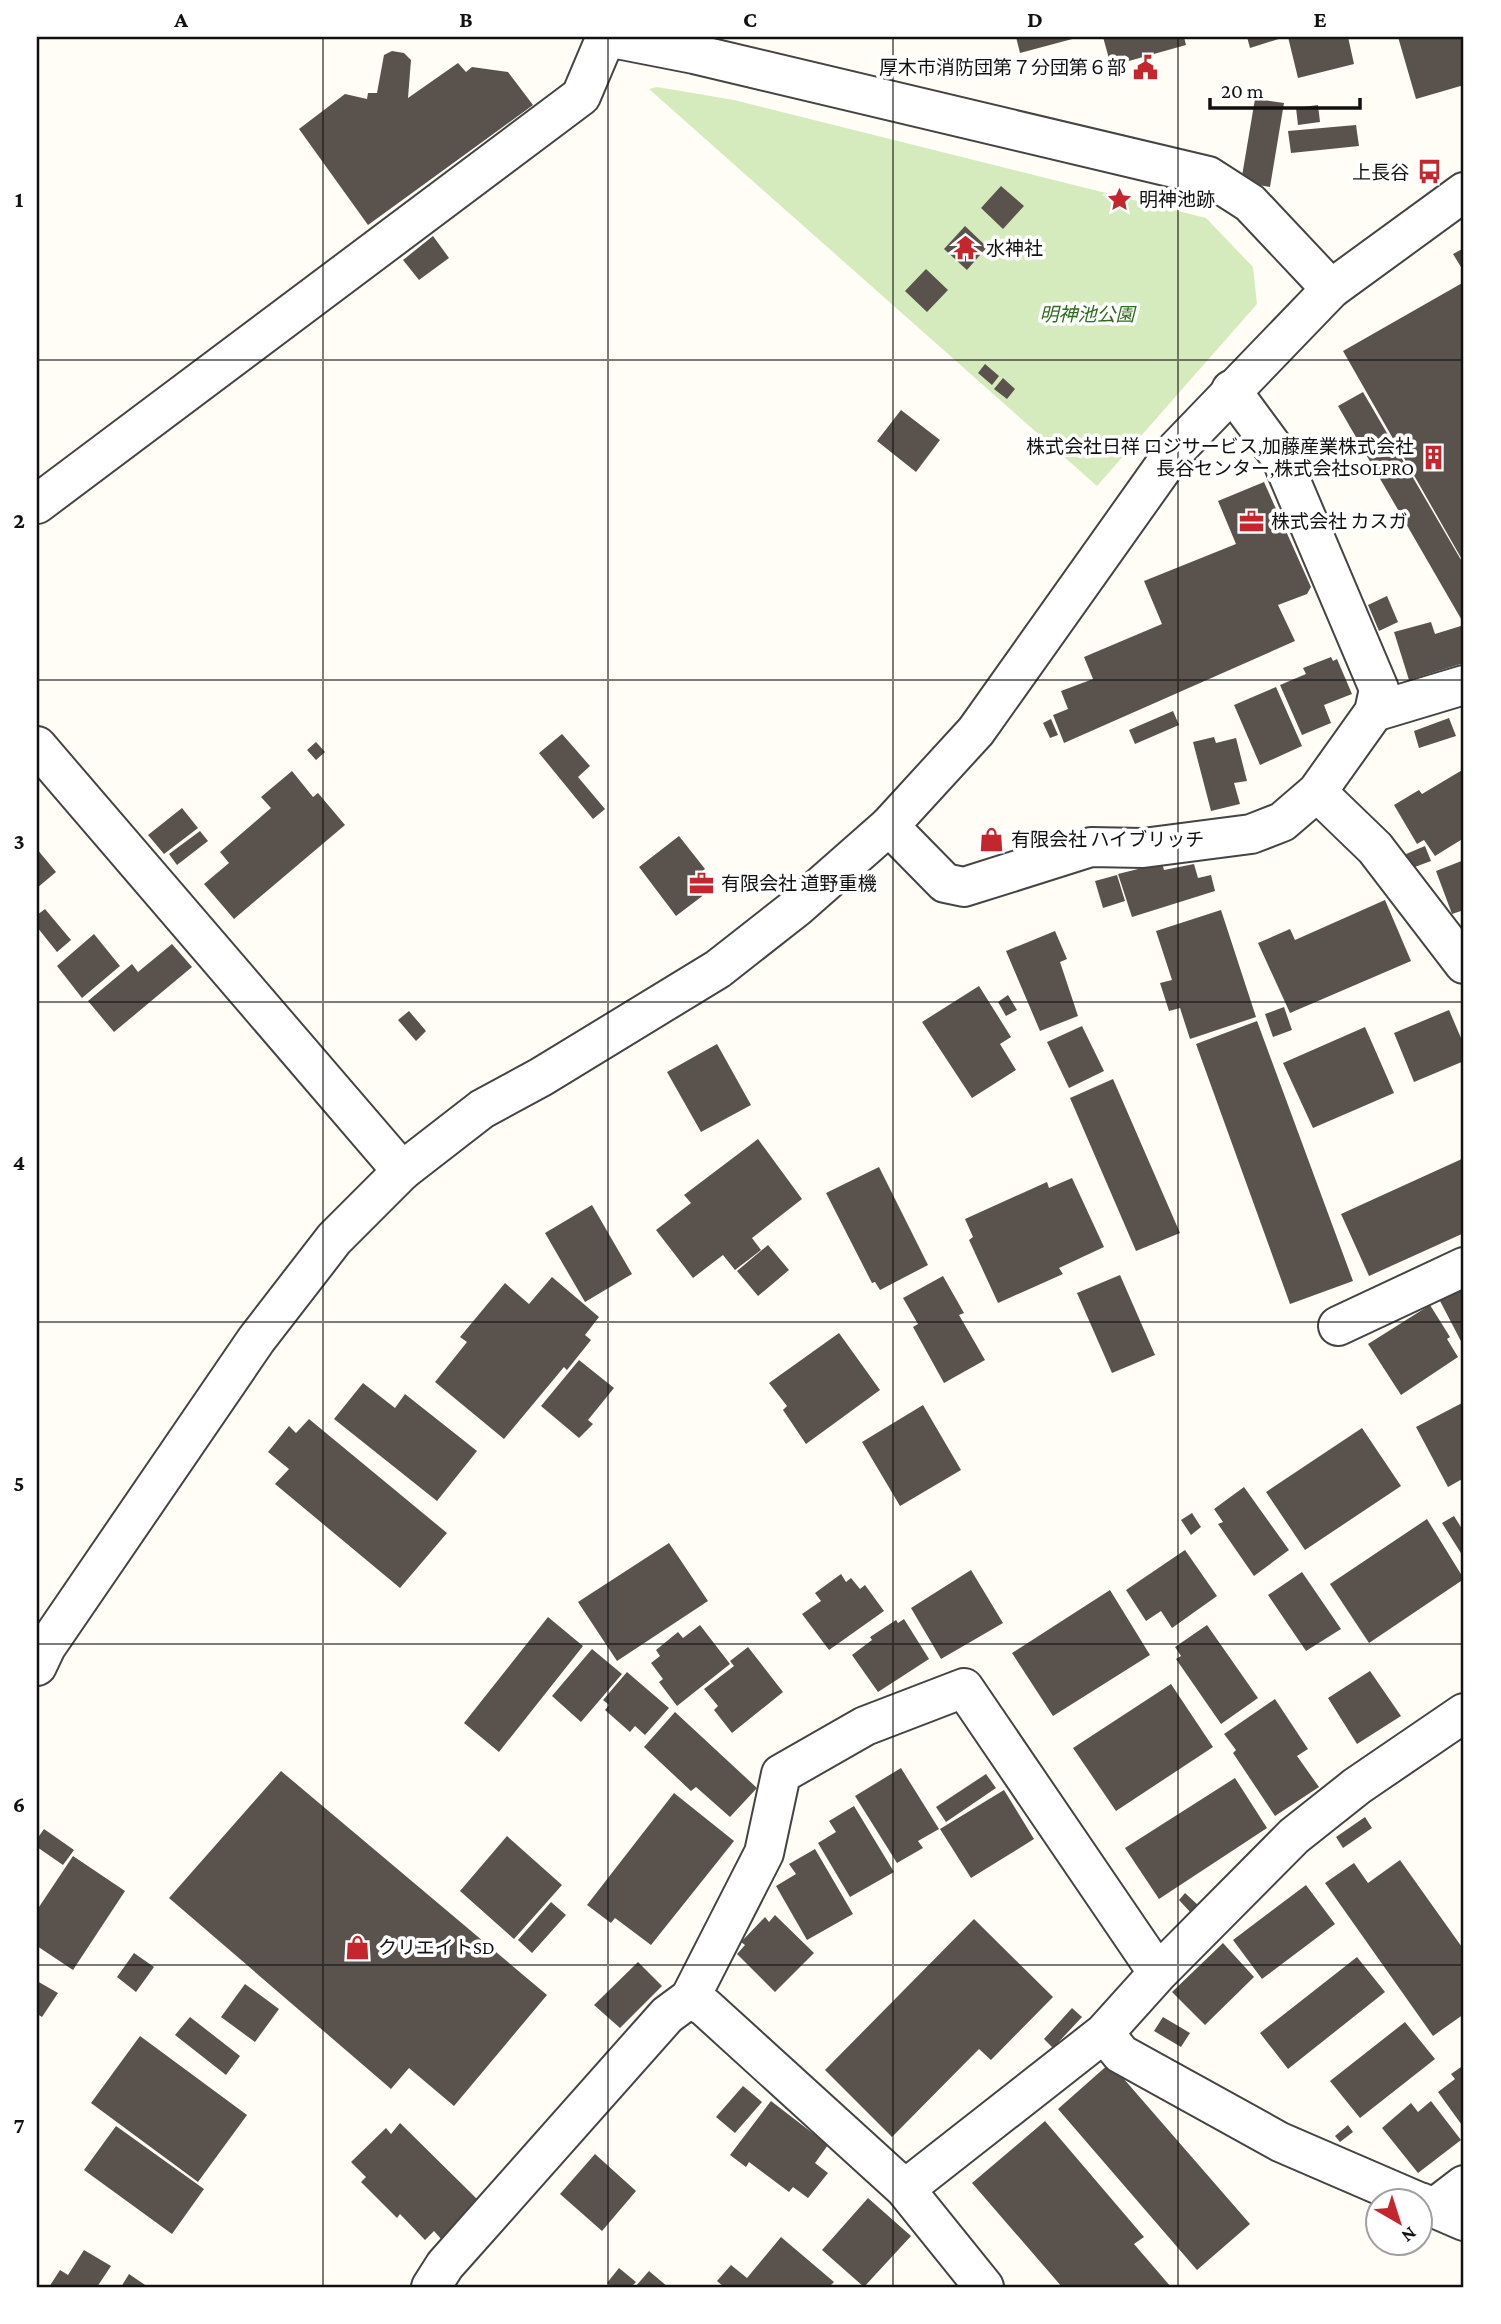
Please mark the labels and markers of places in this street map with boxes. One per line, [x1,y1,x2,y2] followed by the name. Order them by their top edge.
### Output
[1132,53,1160,81] public building icon: 厚木市消防団第７分団第６部
[879,57,1126,78] place label: 厚木市消防団第７分団第６部
[1415,158,1443,186] bus stop icon: 上長谷
[1352,162,1409,183] place label: 上長谷
[1105,185,1133,213] place icon: 明神池跡
[1139,189,1215,210] place label: 明神池跡
[952,234,980,262] temple icon: 水神社
[986,238,1043,259] place label: 水神社
[1026,436,1414,479] place label: 株式会社日祥 ロジサービス,加藤産業株式会社 長谷センター,株式会社SOLPRO
[1420,443,1448,471] building icon: 株式会社日祥 ロジサービス,加藤産業株式会社 長谷センター,株式会社SOLPRO
[1237,507,1265,535] office icon: 株式会社 カスガ
[1271,511,1408,532] place label: 株式会社 カスガ
[977,825,1005,853] shop icon: 有限会社 ハイブリッチ
[1011,829,1204,850] place label: 有限会社 ハイブリッチ
[687,869,715,897] office icon: 有限会社 道野重機
[721,873,877,894] place label: 有限会社 道野重機
[344,1933,372,1961] shop icon: クリエイトSD
[378,1937,495,1958] place label: クリエイトSD

